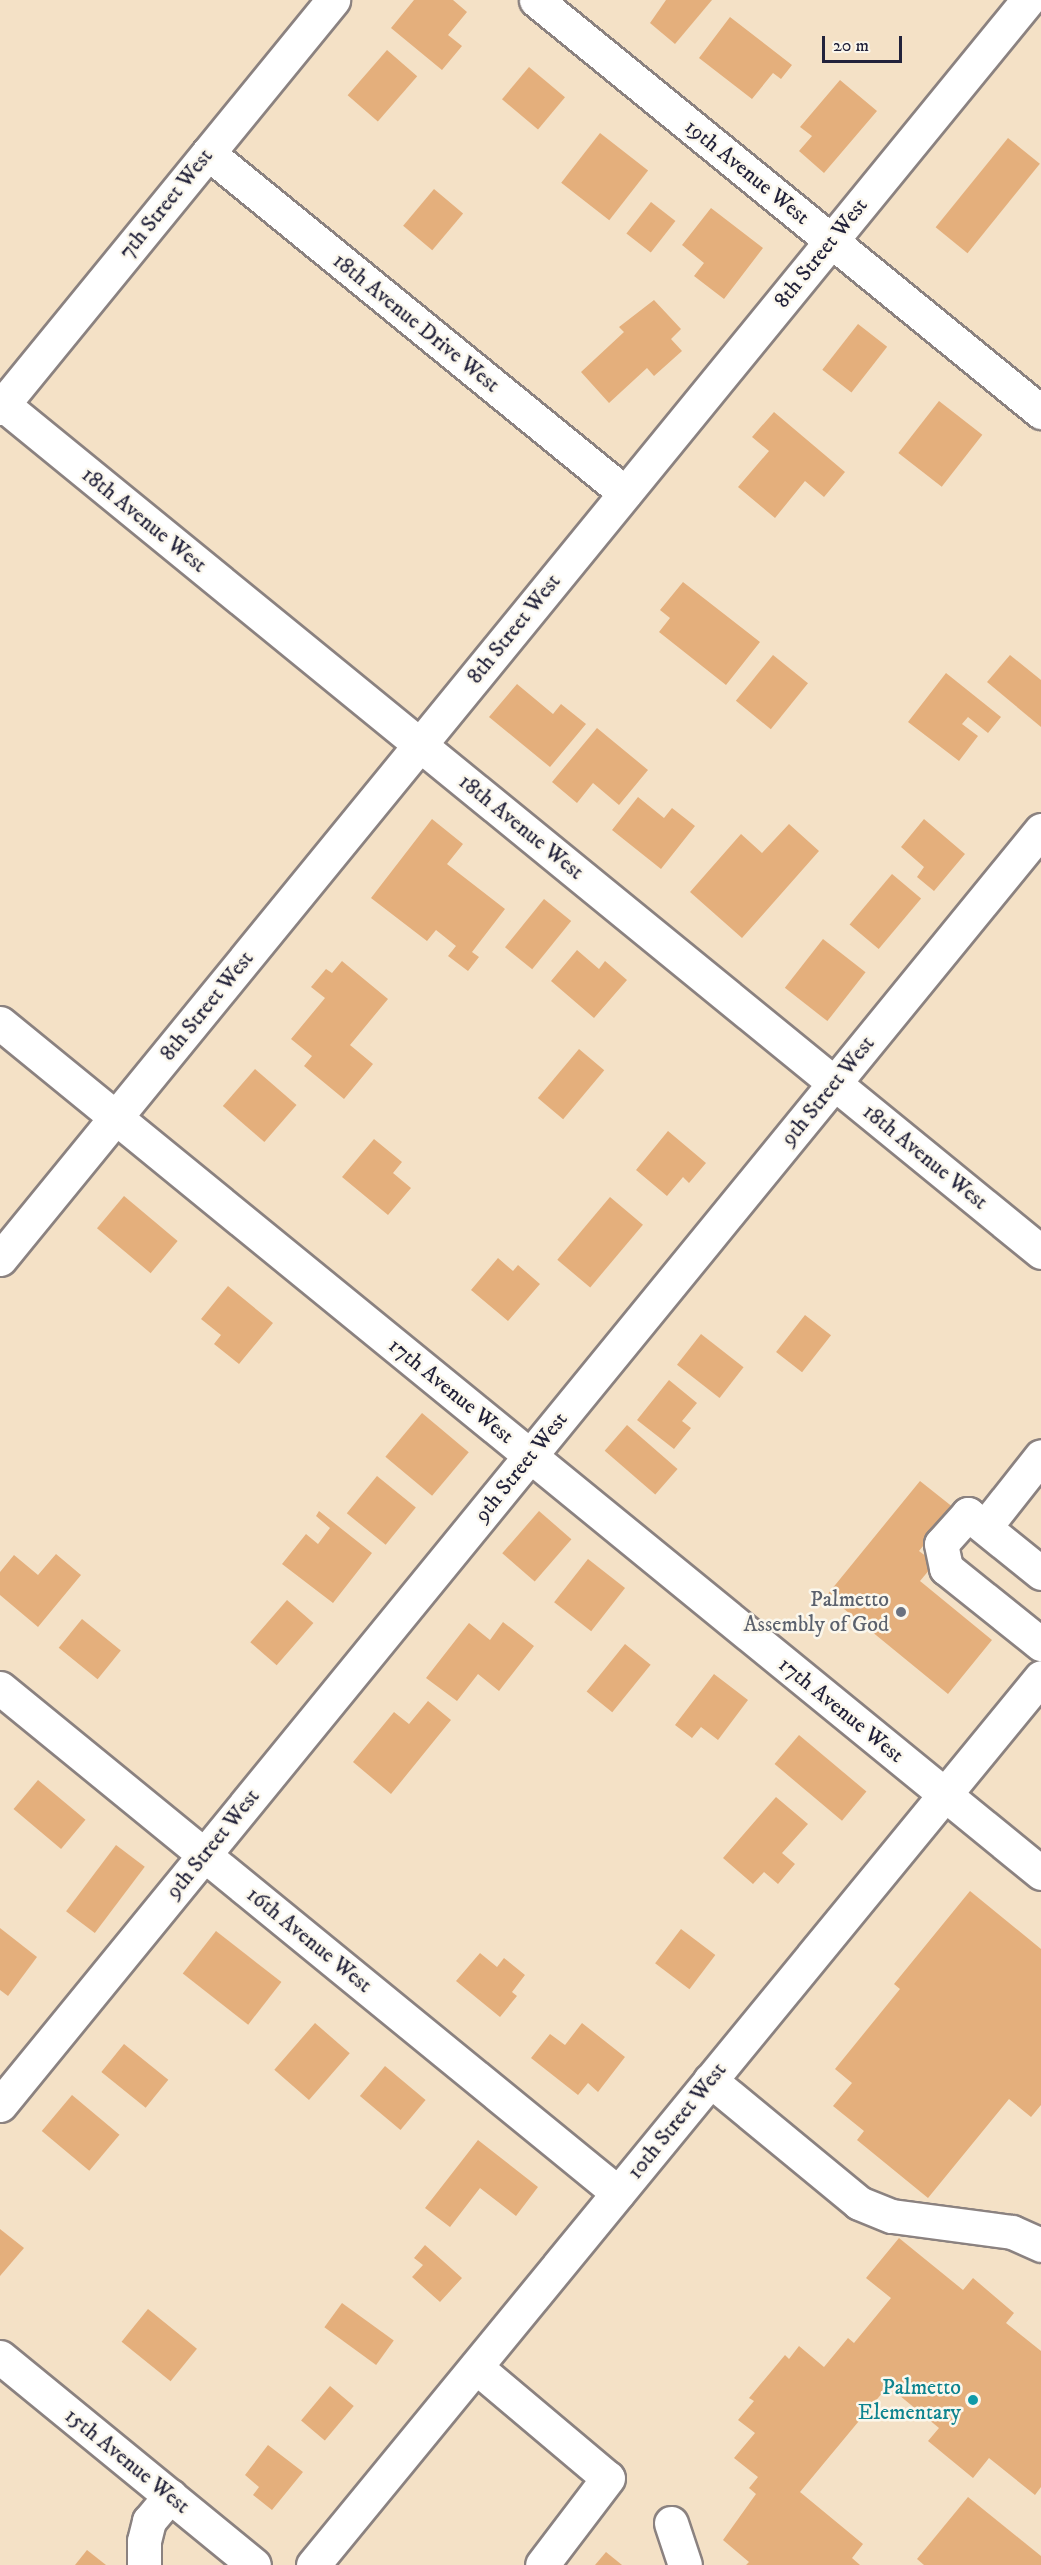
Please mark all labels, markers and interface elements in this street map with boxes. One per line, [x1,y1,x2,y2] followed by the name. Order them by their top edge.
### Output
[825,24,904,62] scale bar
[833,35,869,57] text: 20 m
[679,114,815,230] street label: 19th Avenue West
[114,144,218,264] street label: 7th Street West
[769,193,873,313] street label: 8th Street West
[327,248,505,398] street label: 18th Avenue Drive West
[76,462,212,578] street label: 18th Avenue West
[462,569,566,689] street label: 8th Street West
[453,769,589,885] street label: 18th Avenue West
[155,946,259,1066] street label: 8th Street West
[776,1031,880,1151] street label: 9th Street West
[857,1099,993,1215] street label: 18th Avenue West
[383,1332,519,1450] street label: 17th Avenue West
[469,1407,573,1527] street label: 9th Street West
[744,1586,889,1638] place label: Palmetto Assembly of God
[894,1605,908,1619] marker: Palmetto Assembly of God
[773,1651,909,1769] street label: 17th Avenue West
[161,1784,265,1904] street label: 9th Street West
[241,1881,377,1999] street label: 16th Avenue West
[622,2057,732,2185] street label: 10th Street West
[858,2374,961,2426] place label: Palmetto Elementary
[966,2393,980,2407] marker: Palmetto Elementary
[59,2403,195,2519] street label: 15th Avenue West

